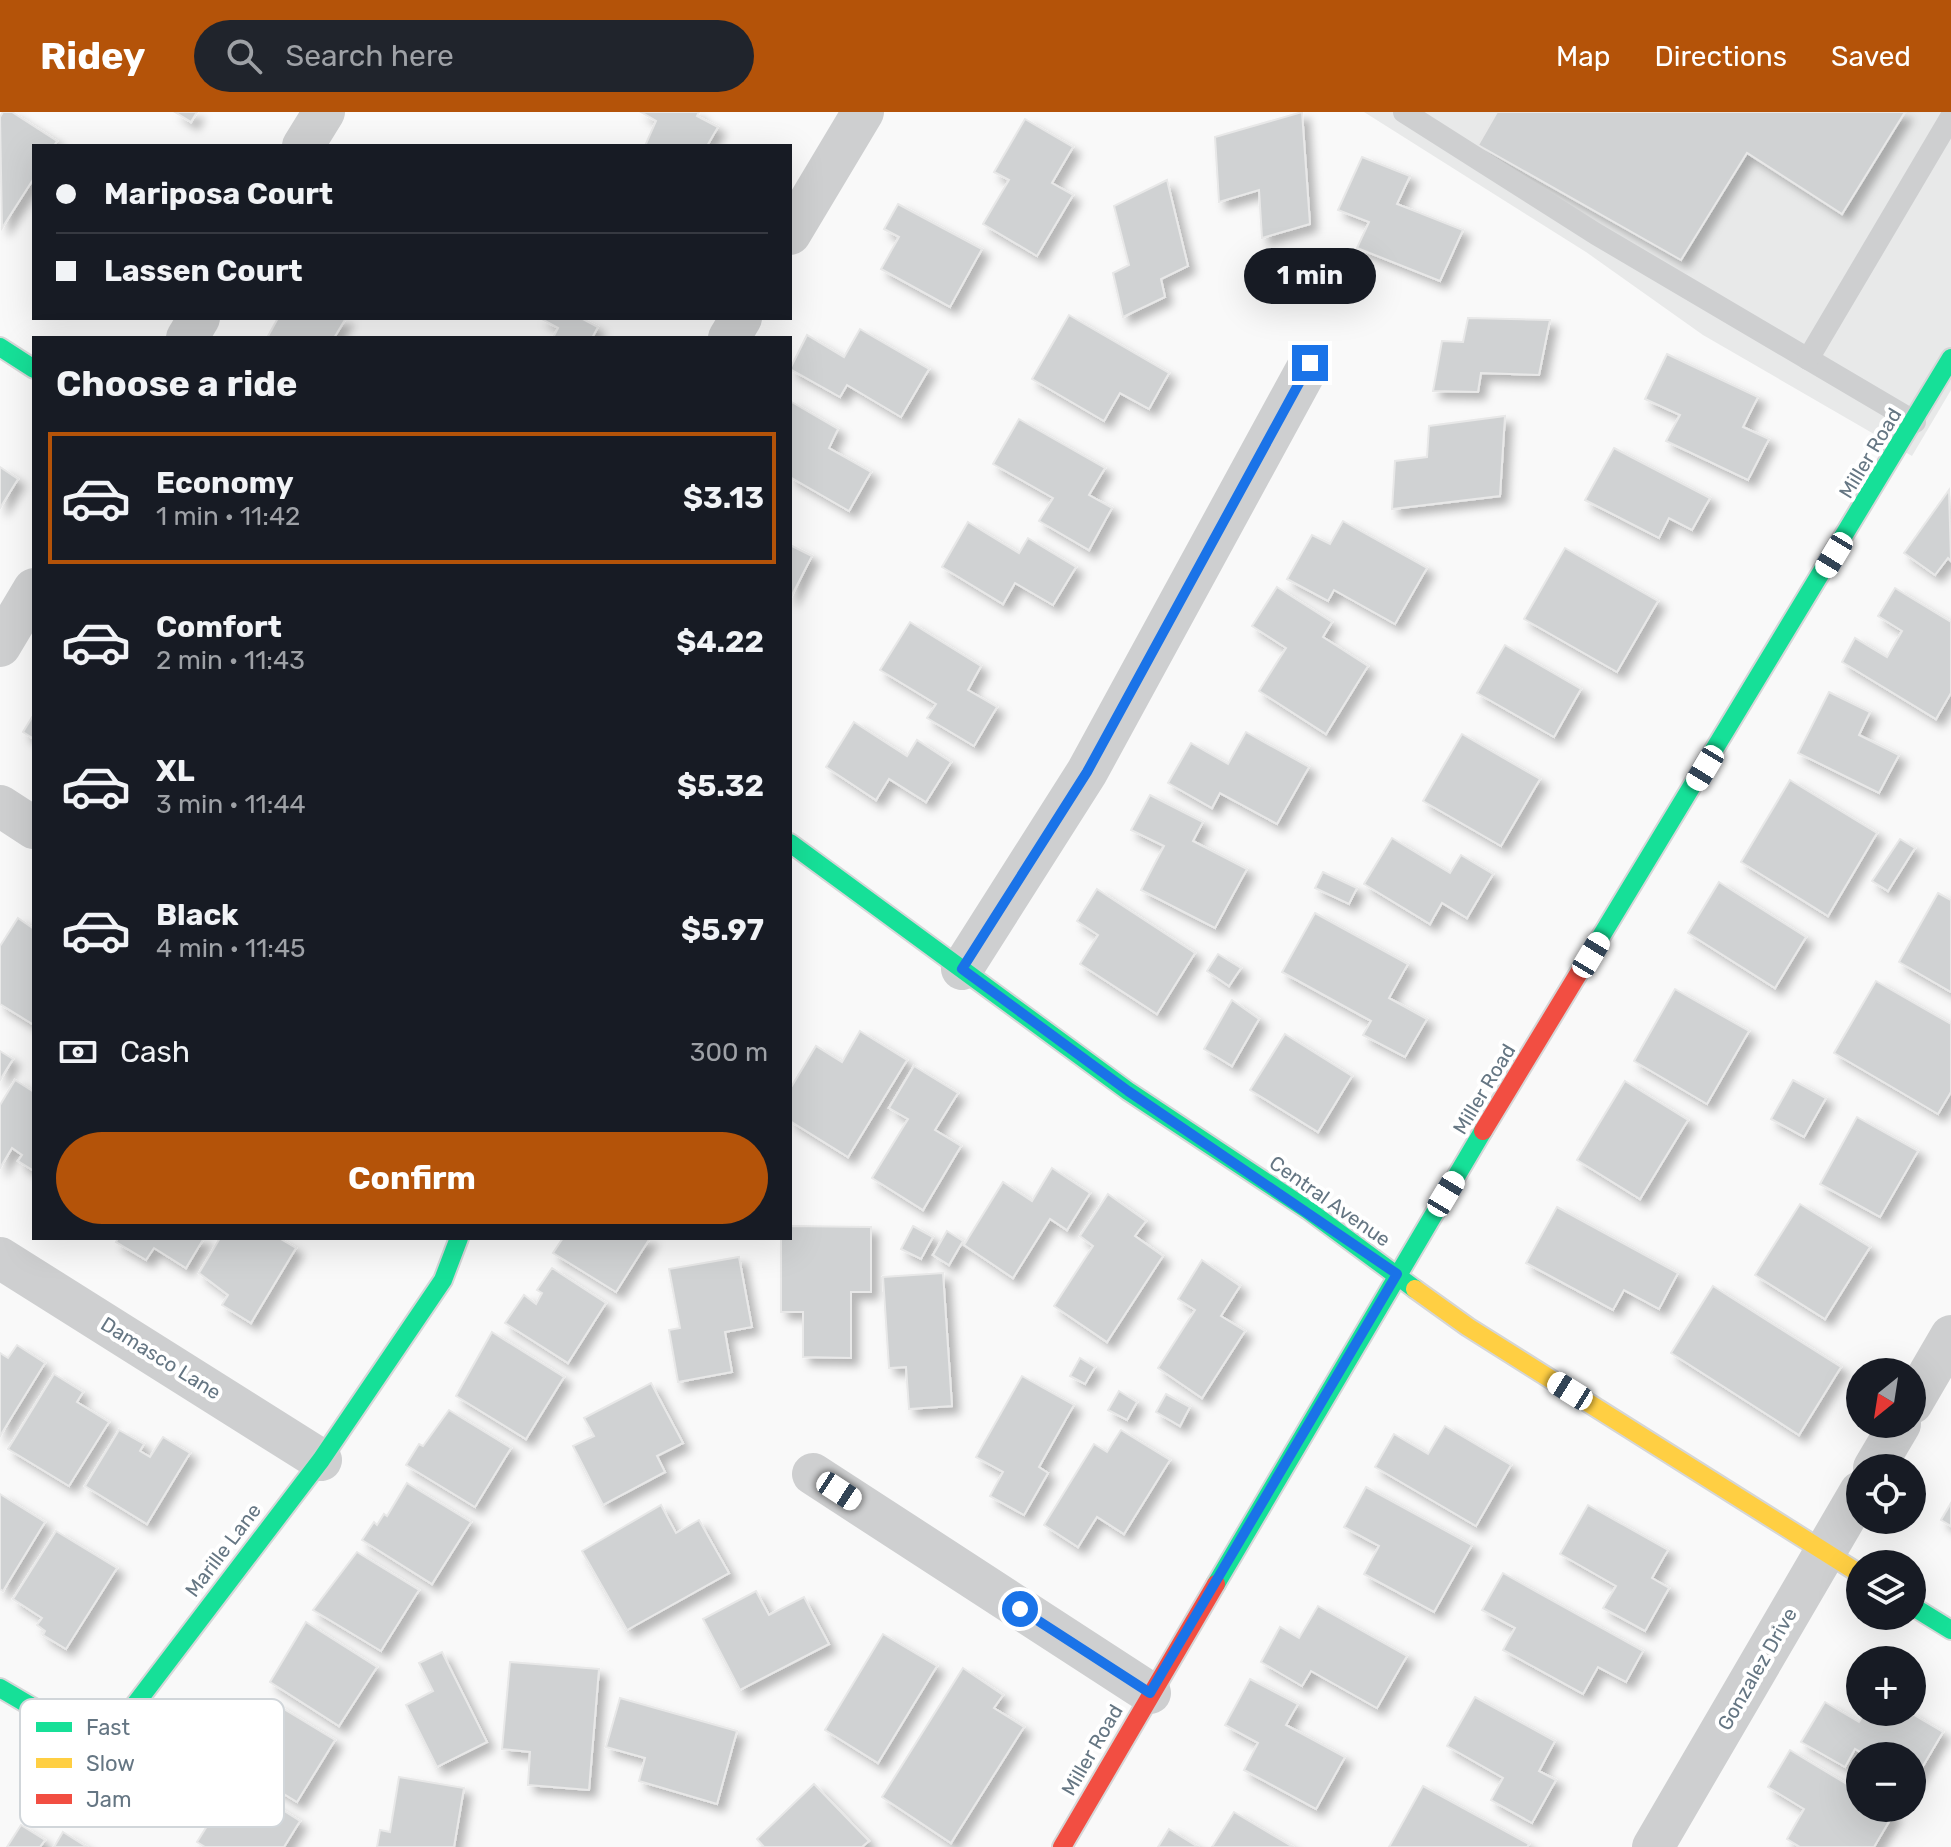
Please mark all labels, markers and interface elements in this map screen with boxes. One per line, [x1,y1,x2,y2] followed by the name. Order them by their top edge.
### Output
[194,20,754,92] search box
[40,33,146,79] text: Ridey
[222,34,266,78] icon: search
[286,38,454,74] text: Search here
[1556,40,1610,73] text: Map
[1654,40,1787,73] text: Directions
[1831,40,1911,73] text: Saved
[104,176,333,212] text: Mariposa Court
[1244,247,1376,303] callout: 1 min
[104,253,303,289] text: Lassen Court
[1277,260,1343,291] text: 1 min
[1292,345,1328,381] route end
[56,362,297,405] text: Choose a ride
[1834,403,1906,503] street label: Miller Road
[60,462,132,534] icon: car
[156,465,294,501] text: Economy
[683,480,764,516] text: $3.13
[156,501,300,532] text: 1 min · 11:42
[1811,528,1857,582] car
[60,606,132,678] icon: car
[156,609,282,645] text: Comfort
[676,624,764,660] text: $4.22
[156,645,305,676] text: 2 min · 11:43
[1682,741,1728,795] car
[60,750,132,822] icon: car
[156,753,195,789] text: XL
[677,768,764,804] text: $5.32
[156,789,306,820] text: 3 min · 11:44
[60,894,132,966] icon: car
[156,897,239,933] text: Black
[681,912,764,948] text: $5.97
[1568,928,1614,982] car
[156,933,306,964] text: 4 min · 11:45
[56,1030,100,1074] icon: cash
[120,1034,190,1070] text: Cash
[690,1037,768,1068] text: 300 m
[1448,1039,1520,1139] street label: Miller Road
[56,1132,768,1224] button: Confirm
[1265,1150,1395,1252] street label: Central Avenue
[1423,1167,1469,1221] car
[97,1312,225,1404] street label: Damasco Lane
[1846,1358,1926,1438] north arrow
[1846,1358,1926,1822] map controls
[1543,1368,1597,1414] car
[1846,1454,1926,1534] button: locate
[812,1468,866,1514] car
[180,1499,266,1601] street label: Marille Lane
[1846,1550,1926,1630] button: layers
[1002,1591,1038,1627] route start
[1712,1603,1802,1735] street label: Gonzalez Drive
[1846,1646,1926,1726] button: +
[20,1699,284,1827] legend
[1056,1700,1128,1800] street label: Miller Road
[86,1714,131,1741] text: Fast
[1846,1742,1926,1822] button: −
[86,1750,135,1777] text: Slow
[86,1786,132,1813] text: Jam

